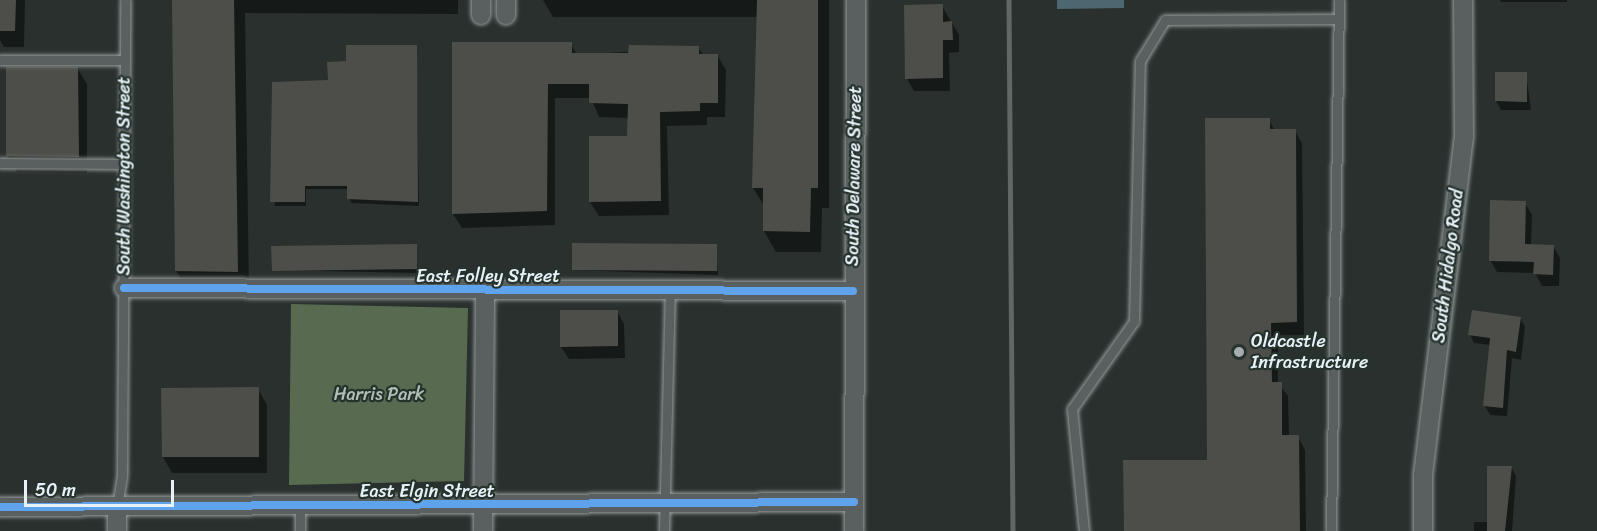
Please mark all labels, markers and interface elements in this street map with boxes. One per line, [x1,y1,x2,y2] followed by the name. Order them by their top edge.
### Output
[113,76,135,276] street label: South Washington Street
[842,85,866,267] street label: South Delaware Street
[1428,188,1468,344] street label: South Hidalgo Road
[416,265,560,287] street label: East Folley Street
[1251,331,1368,374] place label: Oldcastle Infrastructure
[1232,345,1246,359] marker: Oldcastle Infrastructure
[334,383,424,405] park label: Harris Park
[27,468,177,506] scale bar
[35,474,76,506] text: 50 m
[359,480,495,502] street label: East Elgin Street

